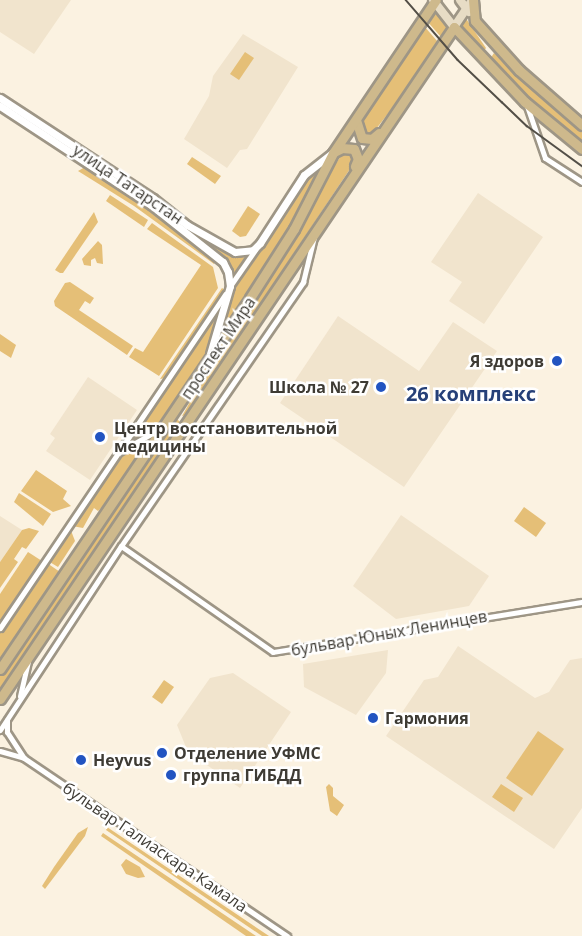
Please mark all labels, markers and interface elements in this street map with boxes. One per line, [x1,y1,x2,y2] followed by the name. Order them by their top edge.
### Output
[69,140,187,228] street label: улица Татарстан
[177,293,259,403] street label: проспект Мира
[470,351,544,371] place label: Я здоров
[548,352,566,370] marker: Я здоров
[269,377,369,397] place label: Школа № 27
[374,380,388,394] marker: Школа № 27
[406,381,536,405] district label: 26 комплекс
[114,418,337,456] place label: Центр восстановительной медицины
[91,428,109,446] marker: Центр восстановительной медицины
[289,606,489,660] street label: бульвар Юных Ленинцев
[385,708,469,728] place label: Гармония
[366,711,380,725] marker: Гармония
[174,743,321,763] place label: Отделение УФМС
[155,746,169,760] marker: Отделение УФМС
[93,750,151,770] place label: Heyvus
[74,753,88,767] marker: Heyvus
[183,765,301,785] place label: группа ГИБДД
[164,768,178,782] marker: группа ГИБДД
[59,778,251,916] street label: бульвар Галиаскара Камала

